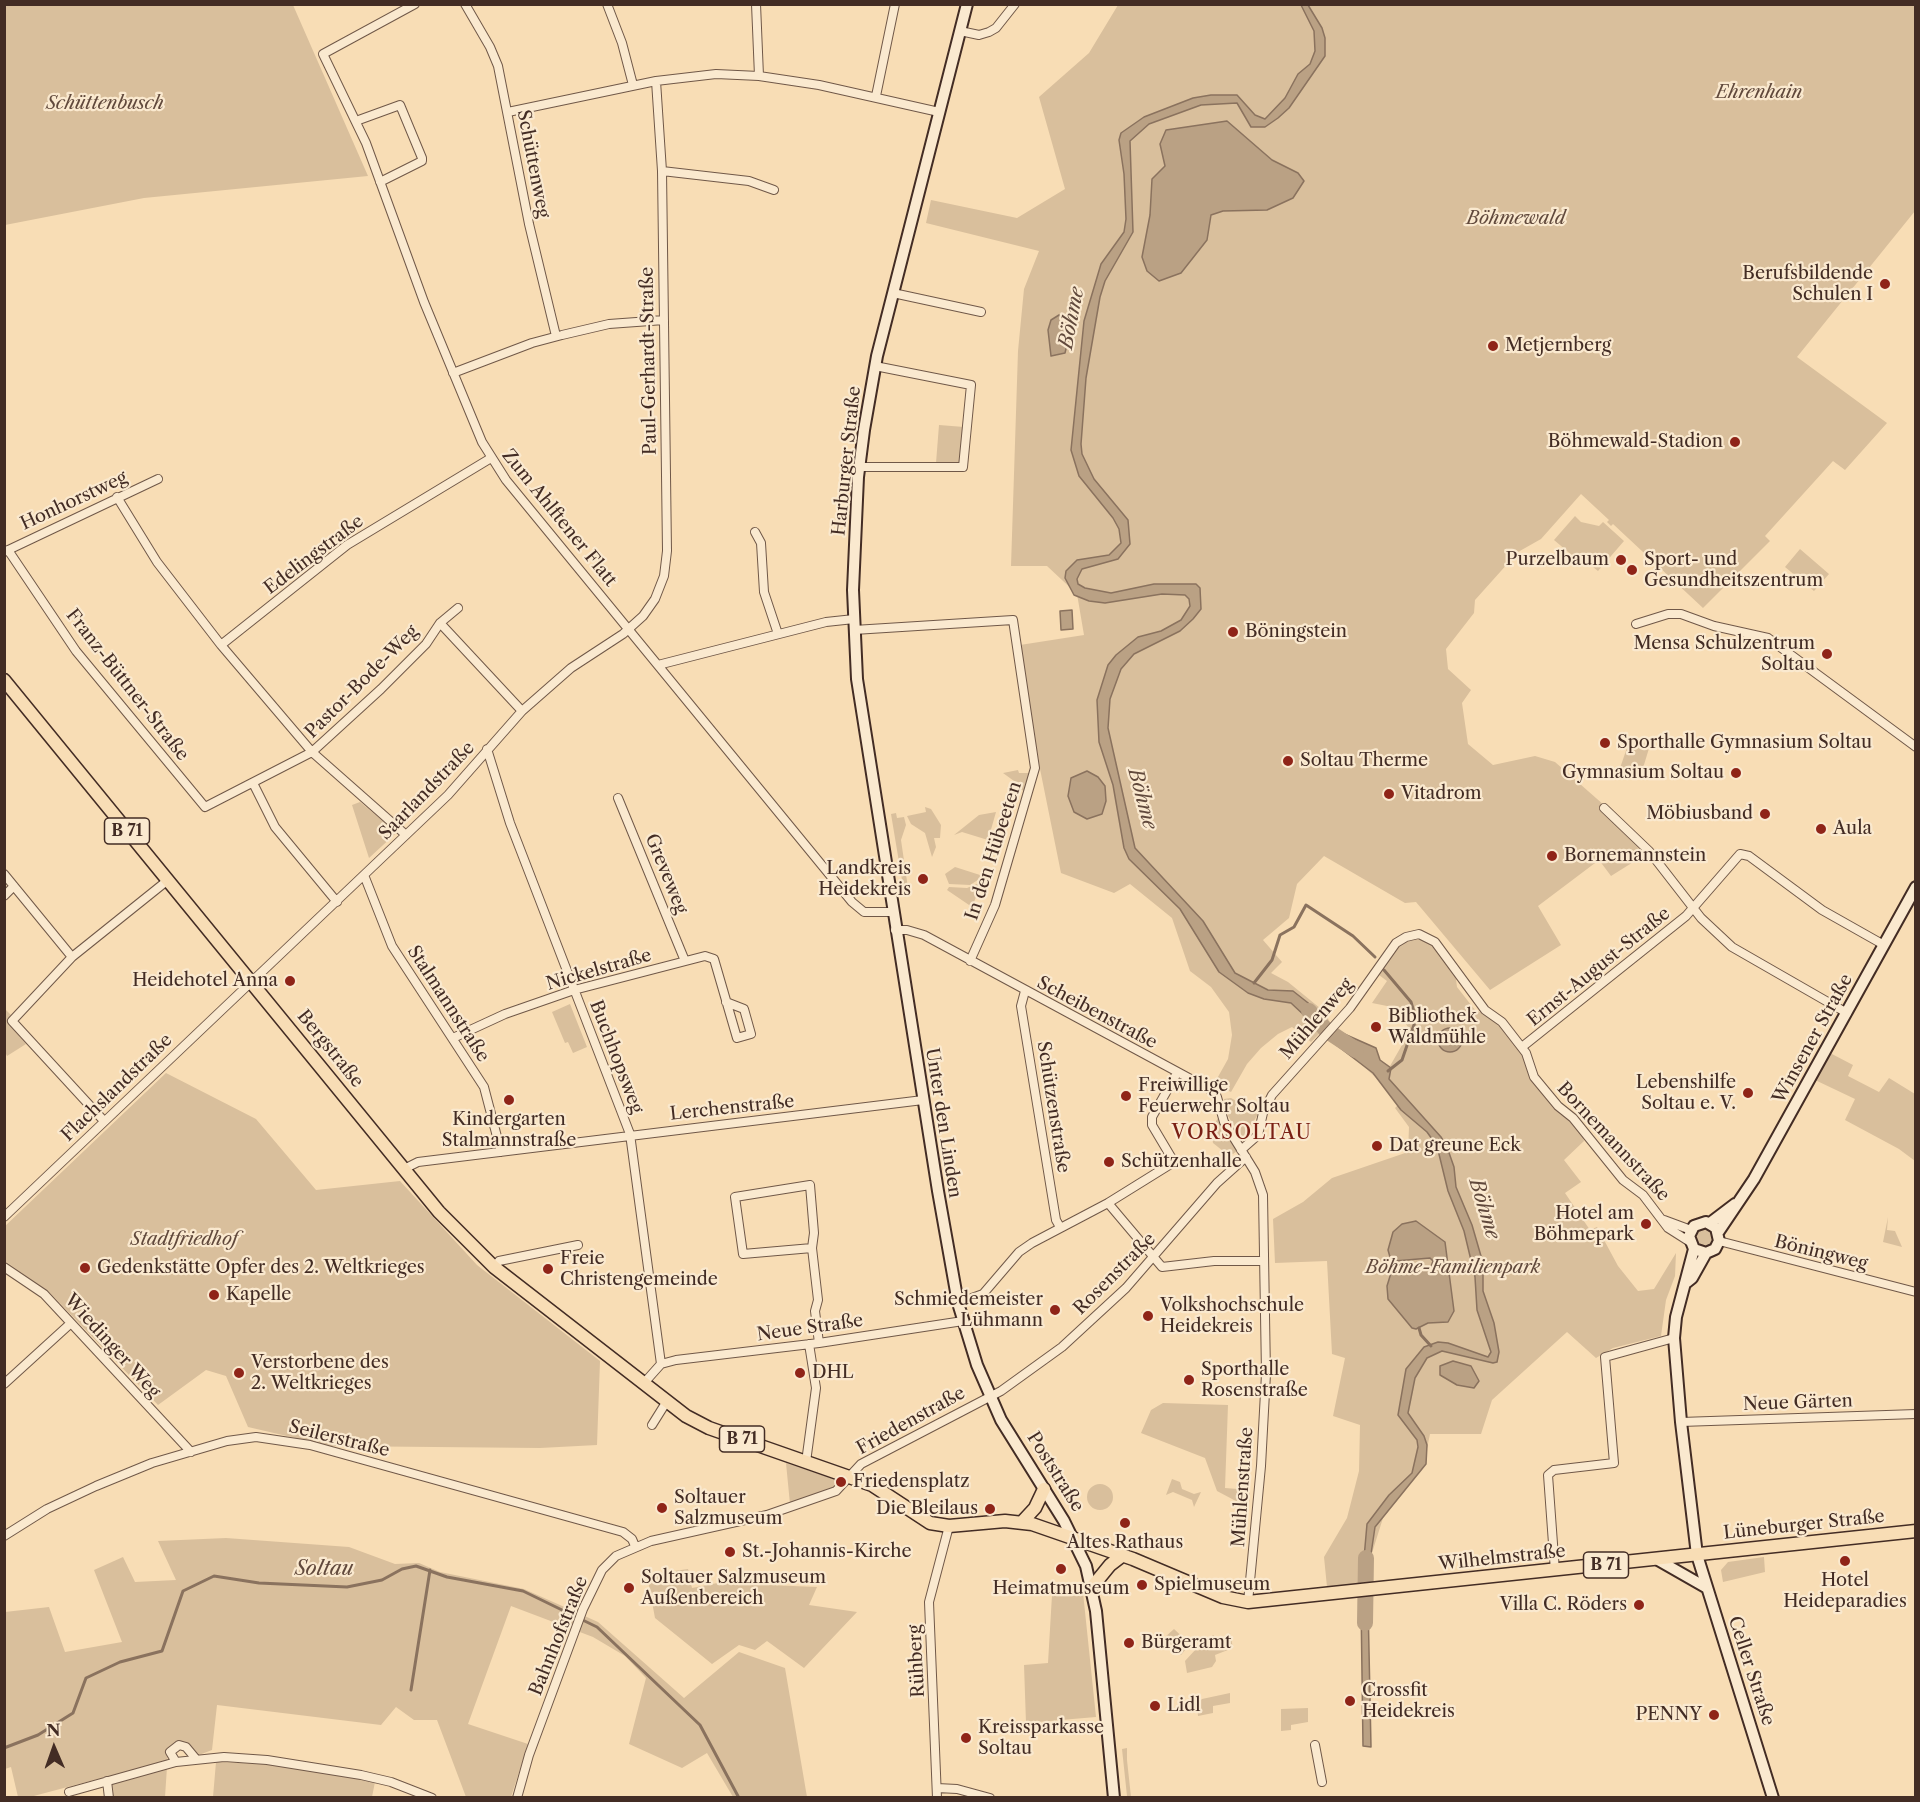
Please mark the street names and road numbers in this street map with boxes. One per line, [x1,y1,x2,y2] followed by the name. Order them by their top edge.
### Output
[512,108,554,220] street label: Schüttenweg
[637,267,661,455] street label: Paul-Gerhardt-Straße
[828,385,866,537] street label: Harburger Straße
[497,445,621,591] street label: Zum Ahlftener Flatt
[17,467,131,535] street label: Honhorstweg
[260,511,368,599] street label: Edelingstraße
[61,605,193,765] street label: Franz-Büttner-Straße
[301,621,423,743] street label: Pastor-Bode-Weg
[375,737,479,845] street label: Saarlandstraße
[961,779,1027,923] street label: In den Hübeeten
[104,818,150,844] road number: B 71
[640,831,692,917] street label: Greveweg
[1523,903,1675,1031] street label: Ernst-August-Straße
[402,942,494,1066] street label: Stalmannstraße
[544,945,654,995] street label: Nickelstraße
[1768,970,1858,1108] street label: Winsener Straße
[1033,972,1161,1054] street label: Scheibenstraße
[1276,974,1358,1064] street label: Mühlenweg
[585,997,647,1117] street label: Buchhopsweg
[292,1006,368,1092] street label: Bergstraße
[57,1030,177,1146] street label: Flachslandstraße
[1032,1040,1074,1174] street label: Schützenstraße
[920,1047,966,1199] street label: Unter den Linden
[1552,1078,1674,1206] street label: Bornemannstraße
[669,1091,795,1125] street label: Lerchenstraße
[1070,1229,1160,1319] street label: Rosenstraße
[1772,1231,1870,1275] street label: Böningweg
[60,1290,164,1402] street label: Wiedinger Weg
[755,1310,865,1346] street label: Neue Straße
[853,1382,969,1460] street label: Friedenstraße
[1743,1390,1853,1416] street label: Neue Gärten
[286,1416,392,1462] street label: Seilerstraße
[720,1426,764,1452] road number: B 71
[1228,1426,1258,1548] street label: Mühlenstraße
[1022,1428,1088,1516] street label: Poststraße
[1722,1506,1886,1544] street label: Lüneburger Straße
[1437,1541,1567,1575] street label: Wilhelmstraße
[1584,1552,1628,1578] road number: B 71
[525,1573,593,1699] street label: Bahnhofstraße
[1723,1614,1779,1728] street label: Celler Straße
[904,1624,930,1698] street label: Rühberg

